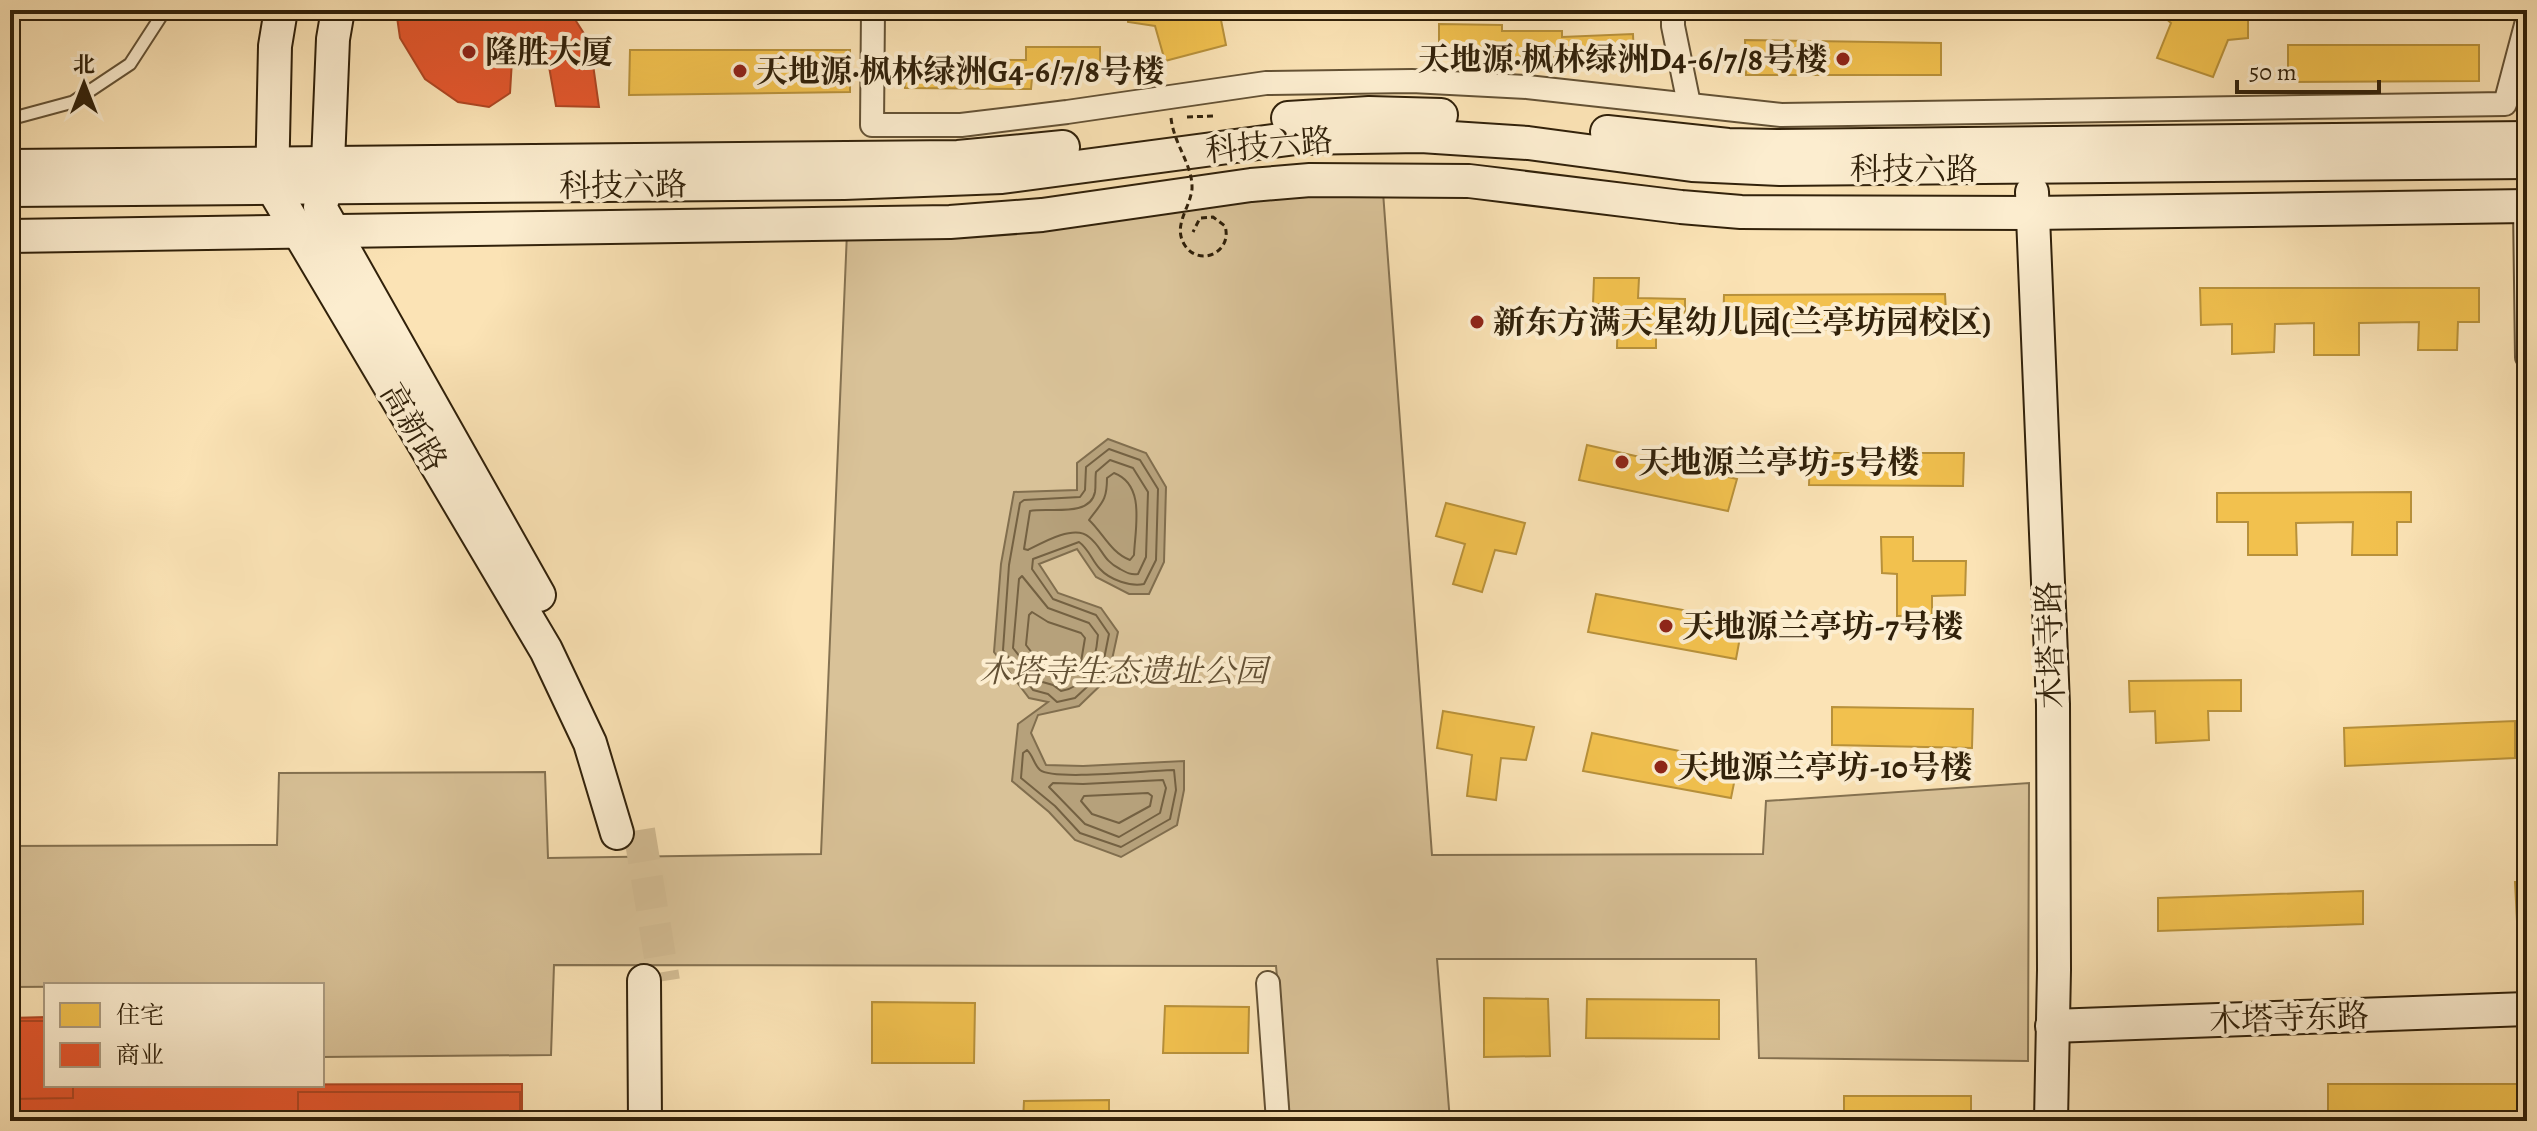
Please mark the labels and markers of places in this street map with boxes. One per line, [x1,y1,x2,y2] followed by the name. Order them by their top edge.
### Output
[485,30,613,74] place label: 隆胜大厦
[1418,37,1827,81] place label: 天地源·枫林绿洲D4-6/7/8号楼
[460,43,478,61] marker: 隆胜大厦
[756,49,1164,93] place label: 天地源·枫林绿洲G4-6/7/8号楼
[1834,50,1852,68] marker: 天地源·枫林绿洲D4-6/7/8号楼
[731,62,749,80] marker: 天地源·枫林绿洲G4-6/7/8号楼
[1493,300,1992,344] place label: 新东方满天星幼儿园(兰亭坊园校区)
[1468,313,1486,331] marker: 新东方满天星幼儿园(兰亭坊园校区)
[1638,440,1919,484] place label: 天地源兰亭坊-5号楼
[1613,453,1631,471] marker: 天地源兰亭坊-5号楼
[1682,604,1963,648] place label: 天地源兰亭坊-7号楼
[1657,617,1675,635] marker: 天地源兰亭坊-7号楼
[1677,745,1972,789] place label: 天地源兰亭坊-10号楼
[1652,758,1670,776] marker: 天地源兰亭坊-10号楼

